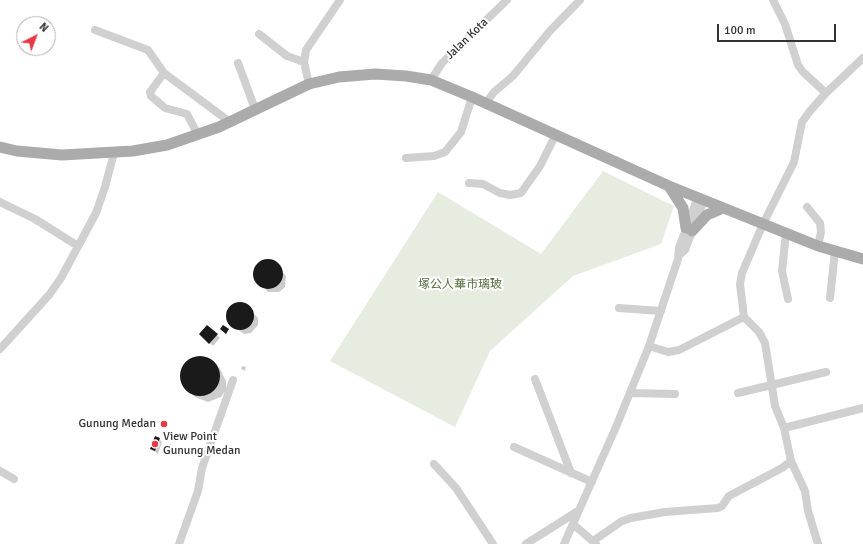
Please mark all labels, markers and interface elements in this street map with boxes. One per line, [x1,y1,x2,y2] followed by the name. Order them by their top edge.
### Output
[443,15,491,63] street label: Jalan Kota
[16,16,56,56] north arrow
[719,16,838,42] scale bar
[37,20,51,35] text: N
[724,23,756,38] text: 100 m
[418,278,502,292] park label: 塚公人華市璃玻
[78,417,156,431] place label: Gunung Medan
[159,419,169,429] marker: Gunung Medan
[163,430,241,458] place label: View Point Gunung Medan
[150,439,160,449] marker: View Point Gunung Medan

